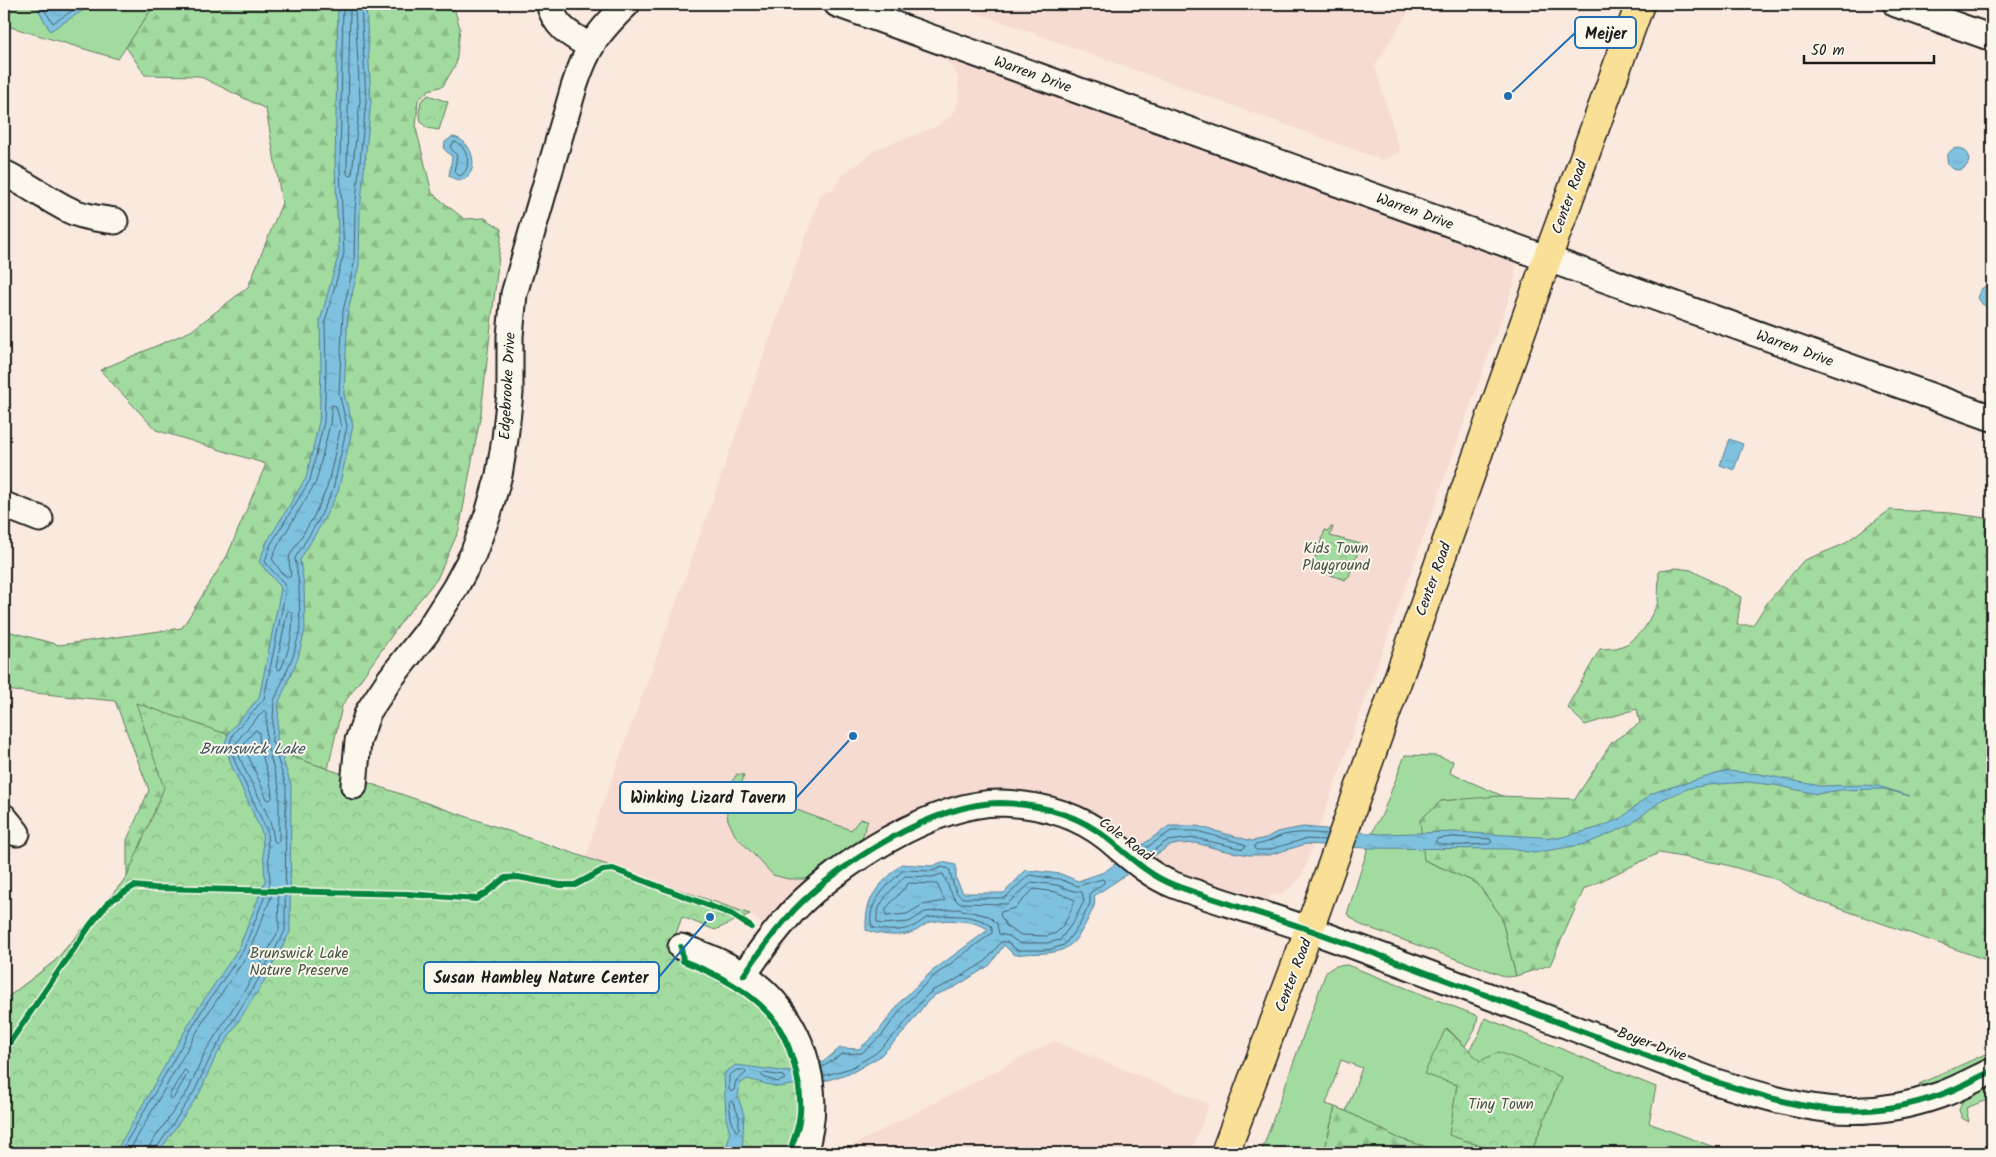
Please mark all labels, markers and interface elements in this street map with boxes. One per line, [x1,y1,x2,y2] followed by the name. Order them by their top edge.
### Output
[1575,17,1636,48] callout: Meijer
[1585,22,1628,47] text: Meijer
[1804,32,1934,64] scale bar
[1811,39,1845,63] text: 50 m
[991,50,1075,100] street label: Warren Drive
[1545,156,1595,238] street label: Center Road
[1373,187,1457,237] street label: Warren Drive
[1753,324,1837,374] street label: Warren Drive
[493,331,523,440] street label: Edgebrooke Drive
[1302,537,1370,578] park label: Kids Town Playground
[1409,538,1459,620] street label: Center Road
[199,737,306,762] water label: Brunswick Lake
[620,782,796,813] callout: Winking Lizard Tavern
[630,786,786,811] text: Winking Lizard Tavern
[1093,811,1158,868] street label: Cole Road
[1269,934,1319,1016] street label: Center Road
[250,942,349,983] park label: Brunswick Lake Nature Preserve
[424,962,659,993] callout: Susan Hambley Nature Center
[434,966,650,991] text: Susan Hambley Nature Center
[1614,1021,1690,1069] street label: Boyer Drive
[1468,1093,1534,1117] park label: Tiny Town

